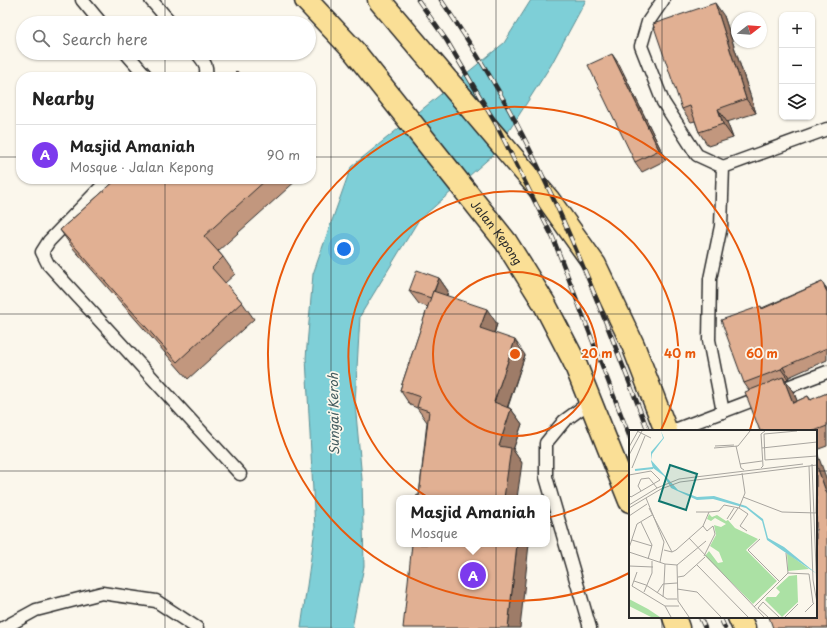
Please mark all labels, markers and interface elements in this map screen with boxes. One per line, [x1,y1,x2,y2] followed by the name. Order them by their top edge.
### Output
[731,12,767,48] north arrow
[779,12,815,120] map controls
[779,12,815,48] button: +
[16,16,316,60] search box
[30,27,52,49] icon: search
[62,27,148,50] text: Search here
[779,48,815,84] button: −
[779,84,815,120] button: layers
[32,85,94,111] text: Nearby
[70,134,195,157] text: Masjid Amaniah
[40,145,50,164] text: A
[267,145,300,164] text: 90 m
[70,157,214,176] text: Mosque · Jalan Kepong
[467,196,527,268] street label: Jalan Kepong
[334,239,354,259] your location
[581,344,613,362] text: 20 m
[664,344,696,362] text: 40 m
[746,344,778,362] text: 60 m
[508,347,522,361] centre of rings
[323,372,343,455] water label: Sungai Keroh
[629,430,817,618] inset map
[396,495,550,547] popup
[411,500,535,523] text: Masjid Amaniah
[411,523,458,542] text: Mosque
[460,560,486,590] pin: A

